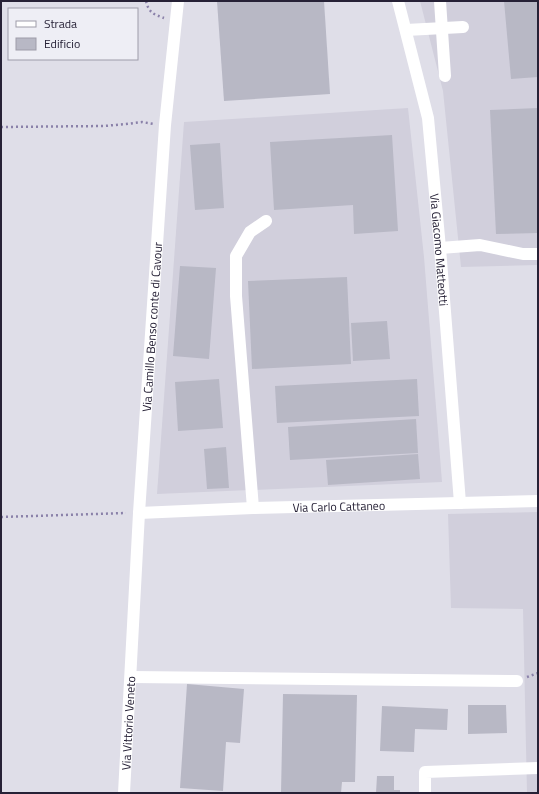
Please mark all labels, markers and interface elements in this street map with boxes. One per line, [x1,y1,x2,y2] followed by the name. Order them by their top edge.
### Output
[8,8,138,60] legend
[44,14,77,33] text: Strada
[44,34,80,53] text: Edificio
[426,193,454,307] street label: Via Giacomo Matteotti
[136,241,167,412] street label: Via Camillo Benso conte di Cavour
[292,495,385,517] street label: Via Carlo Cattaneo
[116,676,140,771] street label: Via Vittorio Veneto

